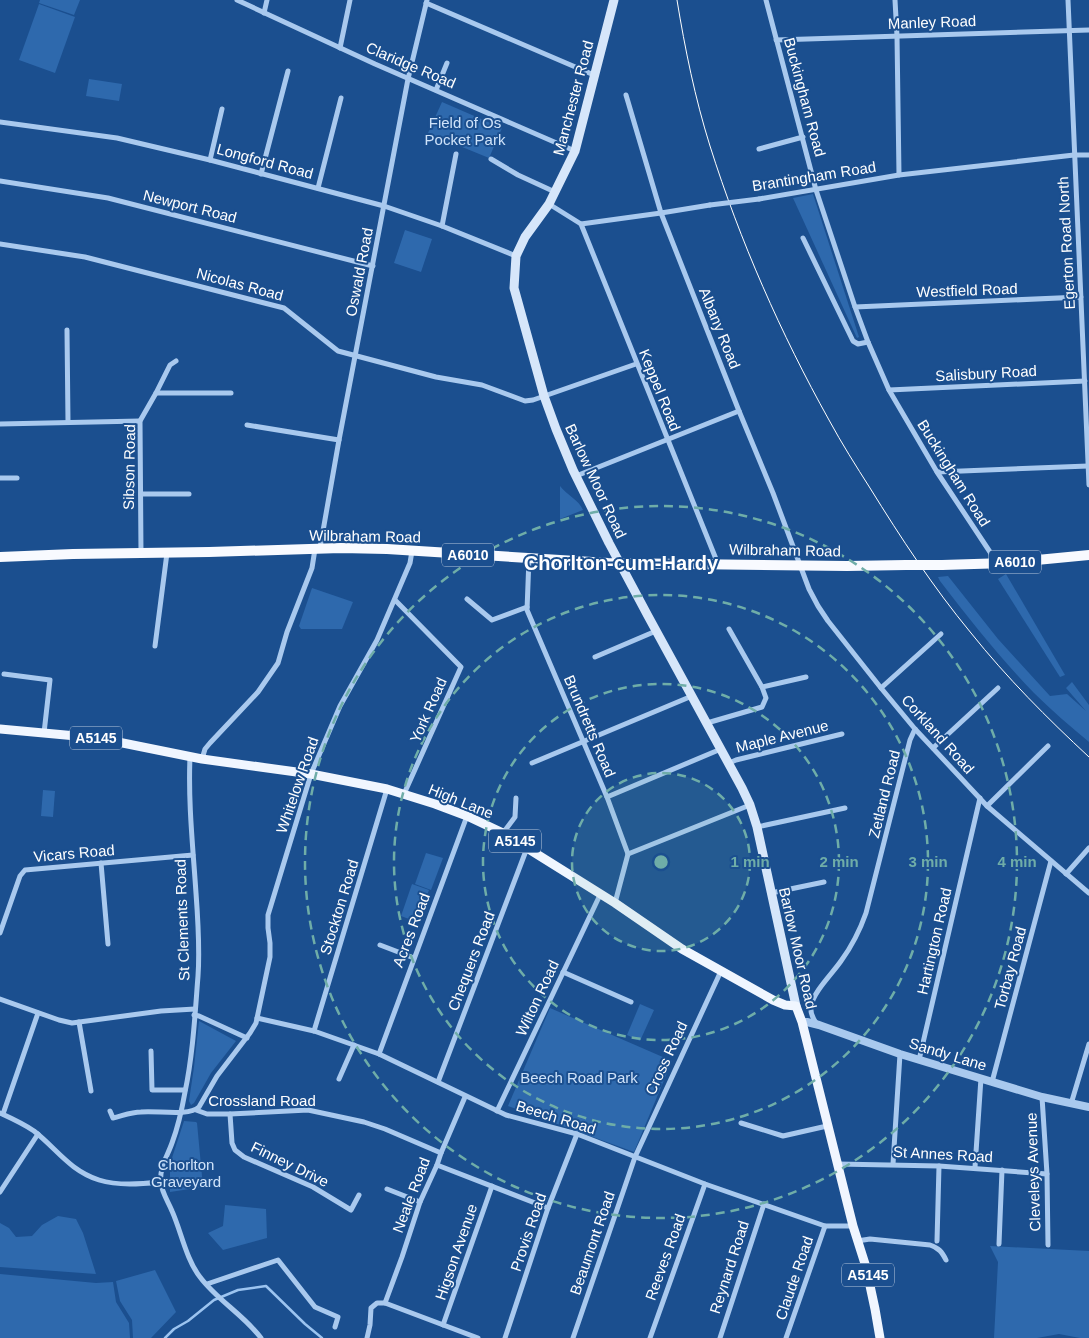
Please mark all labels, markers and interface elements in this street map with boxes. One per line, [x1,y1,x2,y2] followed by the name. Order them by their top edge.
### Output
[888,12,976,32] street label: Manley Road
[781,36,829,158] street label: Buckingham Road
[364,38,458,92] street label: Claridge Road
[549,39,597,157] street label: Manchester Road
[425,114,506,148] park label: Field of Os Pocket Park
[215,140,315,182] street label: Longford Road
[751,158,877,194] street label: Brantingham Road
[1054,176,1078,310] street label: Egerton Road North
[141,186,239,226] street label: Newport Road
[342,226,376,318] street label: Oswald Road
[195,264,285,304] street label: Nicolas Road
[916,280,1018,300] street label: Westfield Road
[696,285,744,371] street label: Albany Road
[636,347,684,433] street label: Keppel Road
[935,362,1037,384] street label: Salisbury Road
[914,417,994,529] street label: Buckingham Road
[562,421,630,541] street label: Barlow Moor Road
[120,424,138,510] street label: Sibson Road
[309,527,421,545] street label: Wilbraham Road
[729,541,841,559] street label: Wilbraham Road
[442,544,494,566] road number: A6010
[989,550,1041,574] road number: A6010
[524,552,719,574] district label: Chorlton-cum-Hardy
[561,672,619,780] street label: Brundretts Road
[406,675,450,745] street label: York Road
[898,691,978,777] street label: Corkland Road
[734,716,830,756] street label: Maple Avenue
[70,726,122,750] road number: A5145
[273,735,321,835] street label: Whitelow Road
[865,748,903,840] street label: Zetland Road
[426,780,496,822] street label: High Lane
[489,829,541,852] road number: A5145
[33,841,115,865] street label: Vicars Road
[652,853,670,871] centre of rings
[730,853,770,870] text: 1 min
[819,853,859,870] text: 2 min
[908,853,948,870] text: 3 min
[997,853,1037,870] text: 4 min
[316,857,362,957] street label: Stockton Road
[171,859,193,981] street label: St Clements Road
[776,886,820,1010] street label: Barlow Moor Road
[913,886,955,996] street label: Hartington Road
[389,890,433,970] street label: Acres Road
[444,909,498,1013] street label: Chequers Road
[991,925,1029,1011] street label: Torbay Road
[512,957,562,1039] street label: Wilton Road
[642,1019,690,1097] street label: Cross Road
[907,1034,989,1074] street label: Sandy Lane
[520,1069,638,1086] park label: Beech Road Park
[208,1092,316,1109] street label: Crossland Road
[514,1097,598,1137] street label: Beech Road
[1022,1112,1044,1232] street label: Cleveleys Avenue
[248,1138,332,1190] street label: Finney Drive
[893,1143,993,1165] street label: St Annes Road
[389,1155,433,1235] street label: Neale Road
[151,1156,221,1190] park label: Chorlton Graveyard
[566,1189,618,1297] street label: Beaumont Road
[507,1191,549,1273] street label: Provis Road
[432,1202,480,1302] street label: Higson Avenue
[641,1211,689,1303] street label: Reeves Road
[706,1218,752,1316] street label: Reynard Road
[772,1234,816,1322] street label: Claude Road
[842,1264,894,1286] road number: A5145

